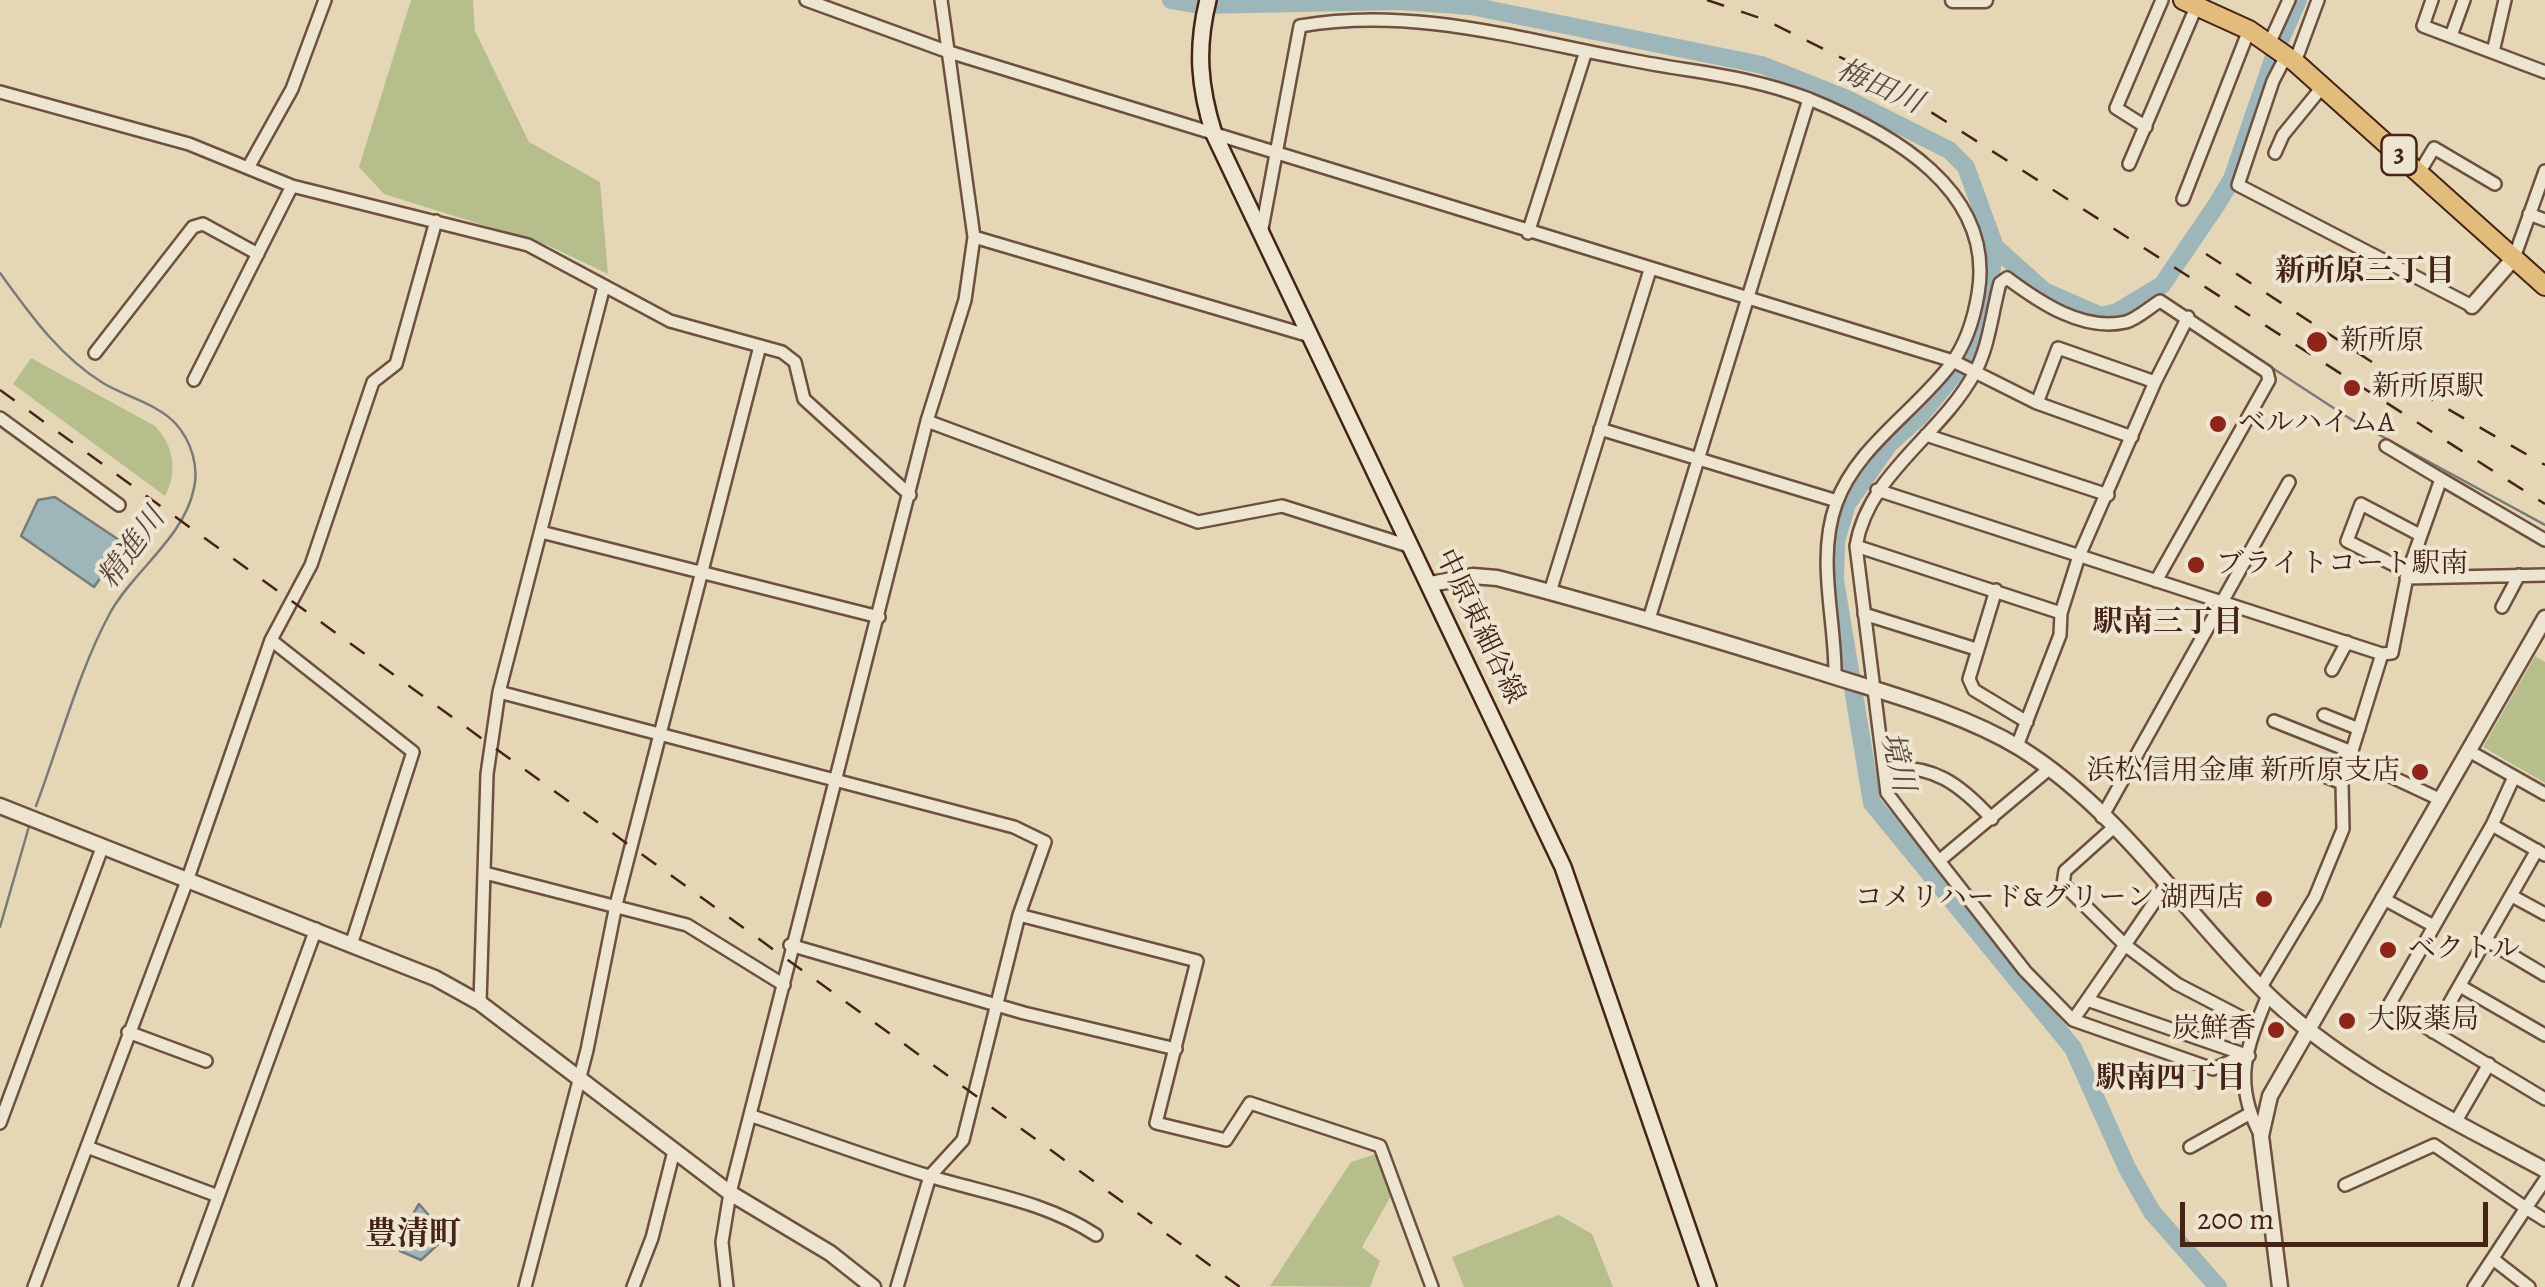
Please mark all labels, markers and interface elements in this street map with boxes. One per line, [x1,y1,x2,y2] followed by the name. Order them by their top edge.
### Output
[1831,53,1927,123] water label: 梅田川
[2382,135,2416,175] road number: 3
[2275,255,2455,291] district label: 新所原三丁目
[2340,325,2424,359] place label: 新所原
[2304,329,2330,355] marker: 新所原
[2372,371,2484,405] place label: 新所原駅
[2341,377,2363,399] marker: 新所原駅
[2238,407,2394,441] place label: ベルハイムA
[2207,413,2229,435] marker: ベルハイムA
[92,502,174,596] water label: 精進川
[1427,544,1531,710] street label: 中原東細谷線
[2216,548,2468,582] place label: ブライトコート駅南
[2185,554,2207,576] marker: ブライトコート駅南
[2093,606,2243,642] district label: 駅南三丁目
[1872,729,1920,795] water label: 境川
[2086,755,2400,789] place label: 浜松信用金庫 新所原支店
[2409,761,2431,783] marker: 浜松信用金庫 新所原支店
[1855,882,2244,916] place label: コメリハード&グリーン 湖西店
[2253,888,2275,910] marker: コメリハード&グリーン 湖西店
[2408,933,2520,967] place label: ベクトル
[2377,939,2399,961] marker: ベクトル
[2367,1004,2479,1038] place label: 大阪薬局
[2336,1010,2358,1032] marker: 大阪薬局
[2172,1013,2256,1047] place label: 炭鮮香
[2265,1019,2287,1041] marker: 炭鮮香
[2096,1062,2246,1098] district label: 駅南四丁目
[2185,1182,2492,1244] scale bar
[2197,1199,2274,1239] text: 200 m
[365,1217,461,1255] district label: 豊清町

